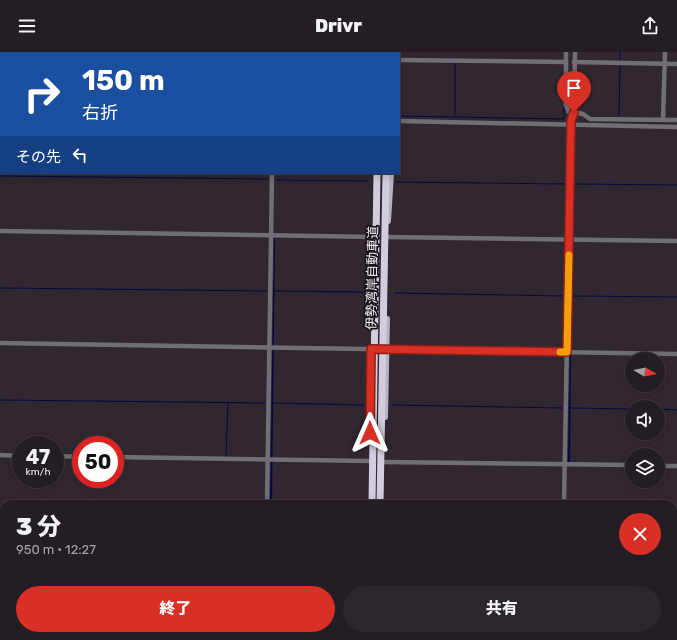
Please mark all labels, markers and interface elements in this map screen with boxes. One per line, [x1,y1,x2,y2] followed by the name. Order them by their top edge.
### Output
[16,15,38,37] icon: menu
[315,15,362,37] text: Drivr
[639,15,661,37] icon: share
[82,64,165,97] text: 150 m
[16,68,68,120] icon: right
[557,71,591,112] pin
[563,77,585,99] icon: arrive
[82,102,118,124] text: 右折
[69,144,91,166] icon: left
[16,148,61,166] text: その先
[364,226,380,330] street label: 伊勢湾岸自動車道
[625,352,665,392] north arrow
[625,352,665,488] map controls
[625,400,665,440] button: sound
[349,412,391,454] position arrow
[72,436,124,488] speed limit sign: 50
[26,445,50,469] text: 47
[625,448,665,488] button: layers
[26,466,50,478] text: km/h
[16,513,61,541] text: 3 分
[619,513,661,555] button: close
[16,542,96,557] text: 950 m · 12:27
[16,586,335,632] button: 終了
[343,586,661,632] button: 共有

